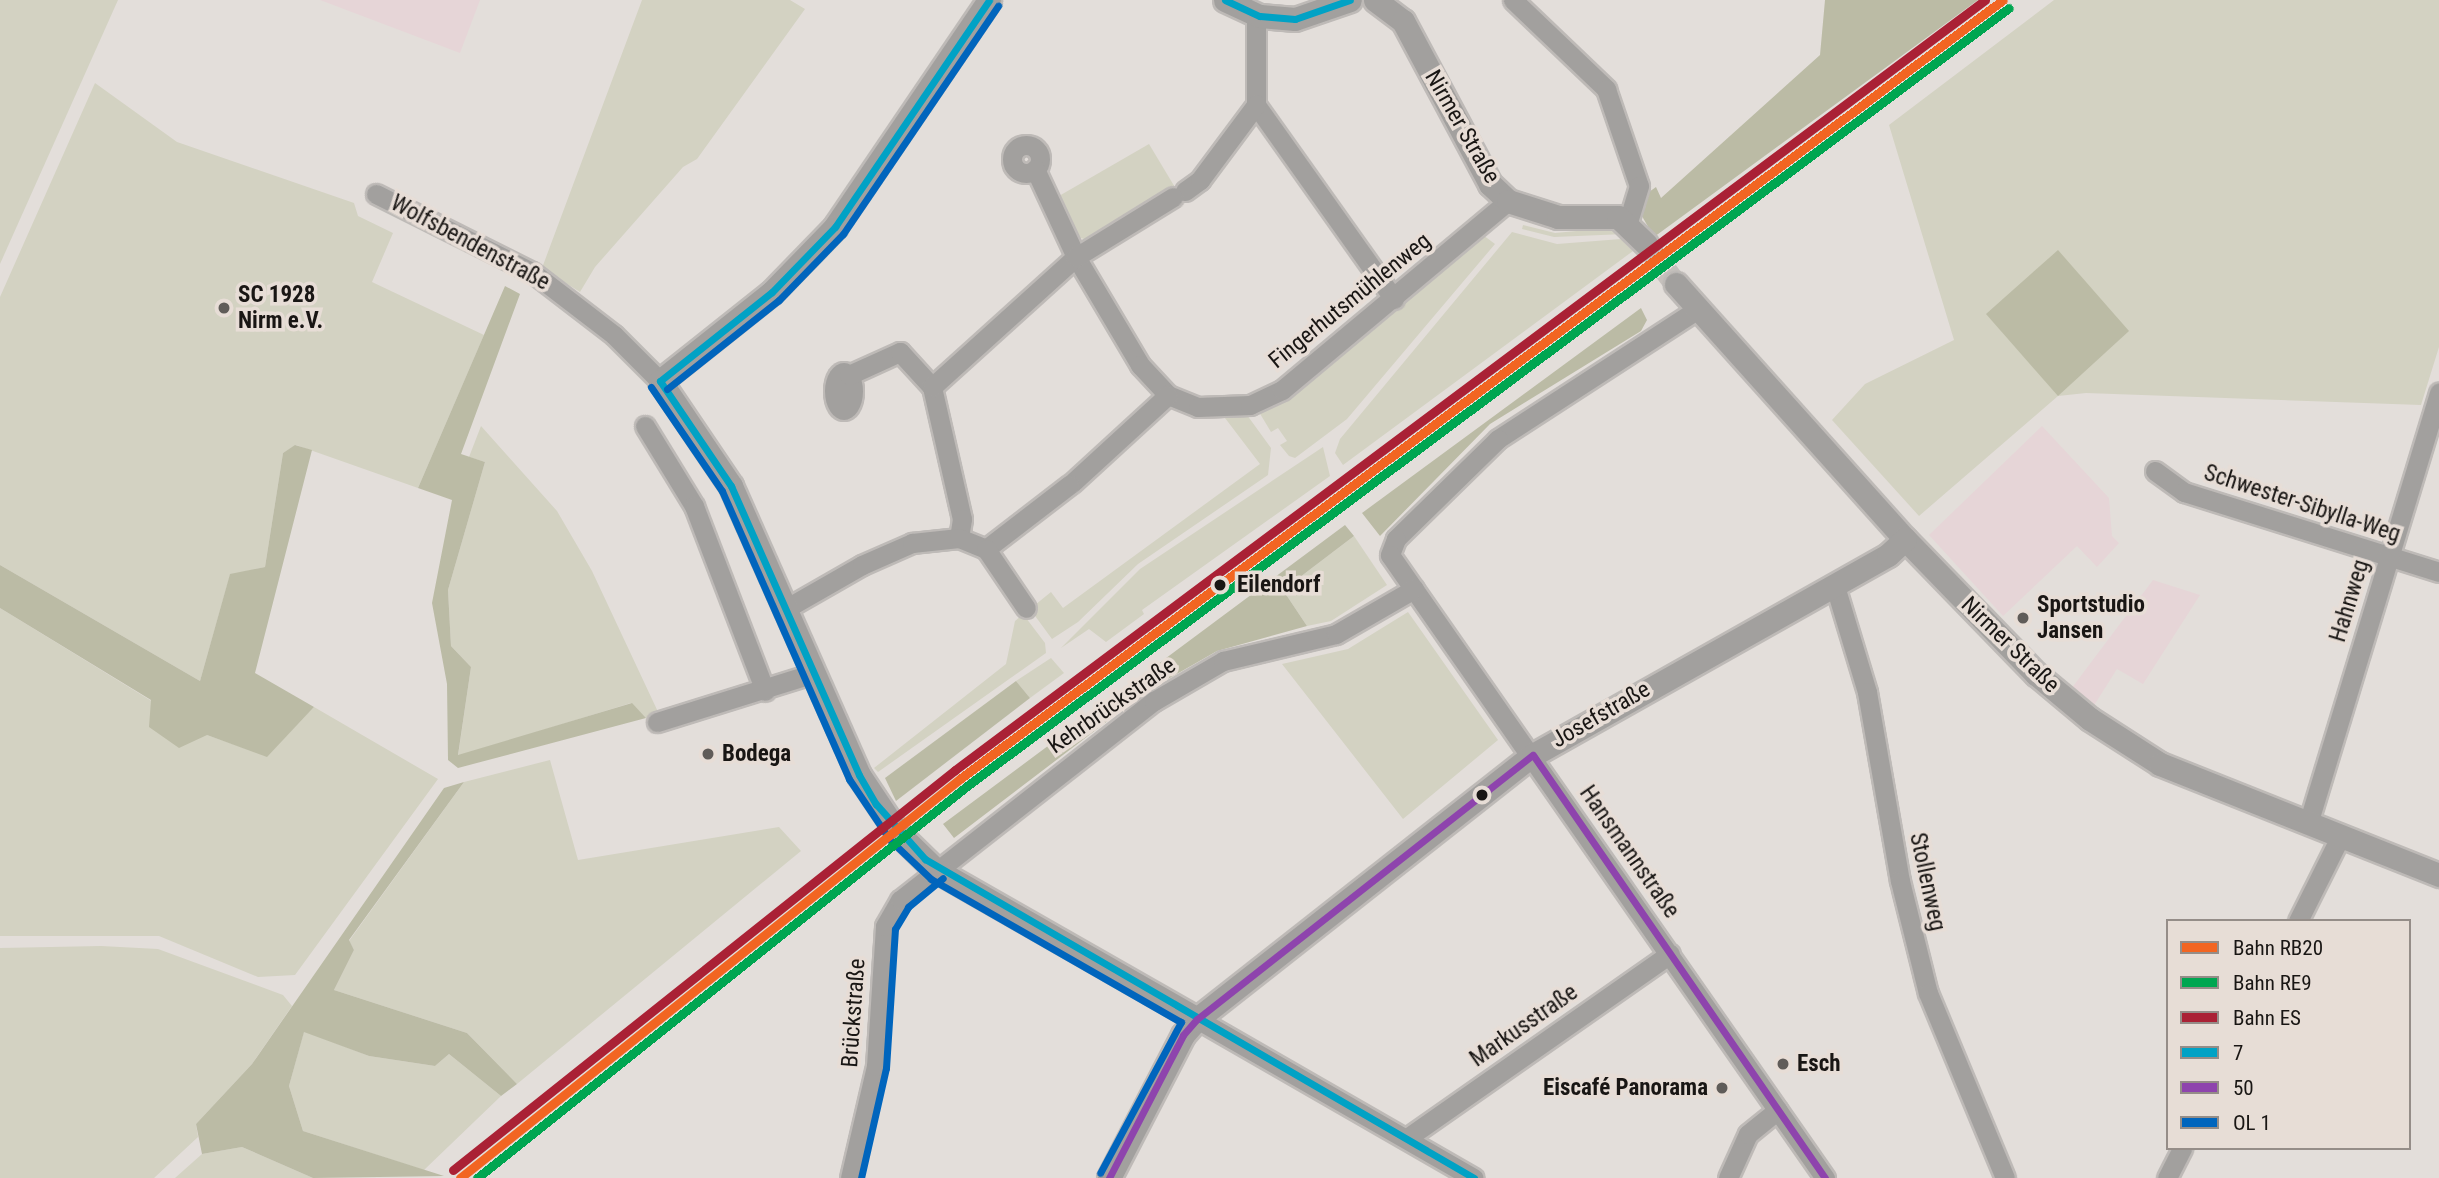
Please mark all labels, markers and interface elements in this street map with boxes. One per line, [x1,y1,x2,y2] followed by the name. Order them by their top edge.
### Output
[1419,66,1505,188] street label: Nirmer Straße
[386,189,554,297] street label: Wolfsbendenstraße
[1264,227,1436,375] street label: Fingerhutsmühlenweg
[238,281,323,335] place label: SC 1928 Nirm e.V.
[216,300,232,316] marker: SC 1928 Nirm e.V.
[2200,459,2404,549] street label: Schwester-Sibylla-Weg
[2324,557,2376,645] street label: Hahnweg
[1237,571,1320,599] place label: Eilendorf
[1209,574,1231,596] marker: Eilendorf
[1955,591,2065,699] street label: Nirmer Straße
[2037,591,2145,645] place label: Sportstudio Jansen
[2015,610,2031,626] marker: Sportstudio Jansen
[1043,652,1181,760] street label: Kehrbrückstraße
[1547,676,1655,754] street label: Josefstraße
[722,740,791,768] place label: Bodega
[700,746,716,762] marker: Bodega
[1573,781,1685,923] street label: Hansmannstraße
[1475,788,1489,802] unlabelled marker
[1903,830,1951,934] street label: Stollenweg
[2166,919,2411,1150] legend
[2233,936,2323,960] text: Bahn RB20
[836,958,872,1068] street label: Brückstraße
[2233,971,2312,995] text: Bahn RE9
[1465,979,1583,1073] street label: Markusstraße
[2233,1006,2301,1030] text: Bahn ES
[2233,1041,2243,1065] text: 7
[1797,1050,1841,1078] place label: Esch
[1775,1056,1791,1072] marker: Esch
[1543,1074,1708,1102] place label: Eiscafé Panorama
[2233,1076,2254,1100] text: 50
[1714,1080,1730,1096] marker: Eiscafé Panorama
[2233,1111,2271,1135] text: OL 1

